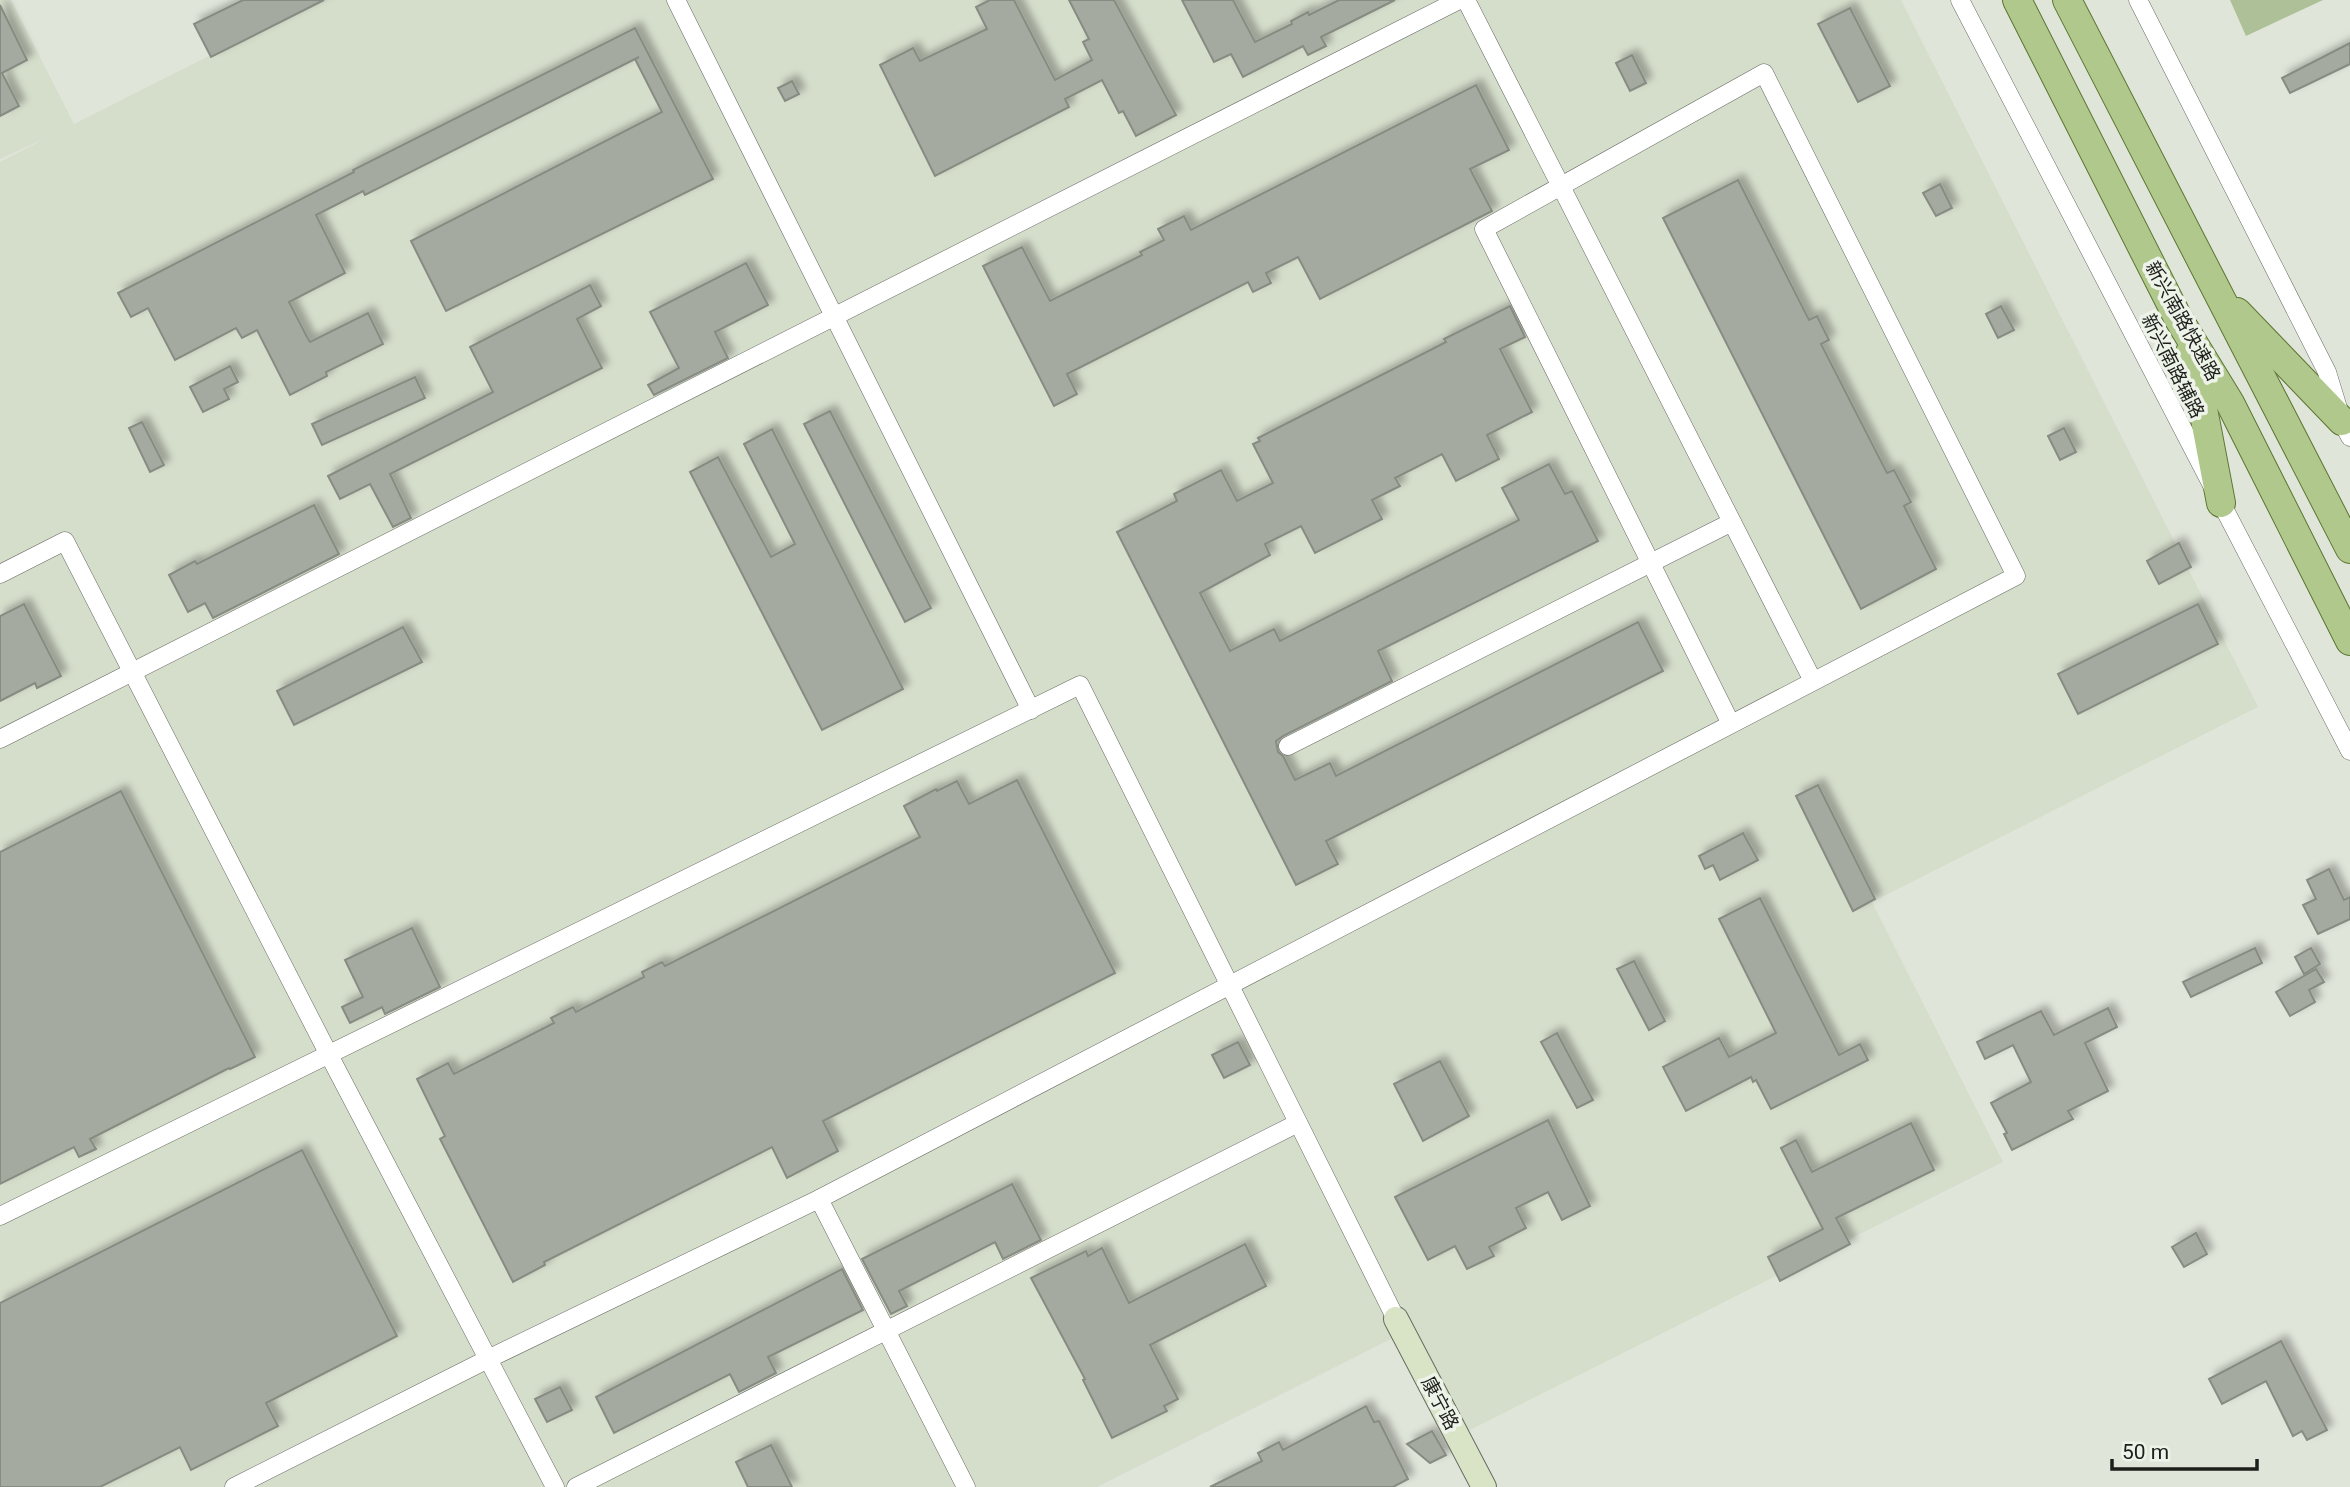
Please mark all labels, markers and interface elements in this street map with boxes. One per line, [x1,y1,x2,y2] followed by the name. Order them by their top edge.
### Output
[2141,257,2225,385] street label: 新兴南路快速路
[2137,310,2209,422] street label: 新兴南路辅路
[1416,1372,1464,1434] street label: 康宁路
[2112,1428,2257,1472] scale bar
[2122,1440,2169,1464] text: 50 m

